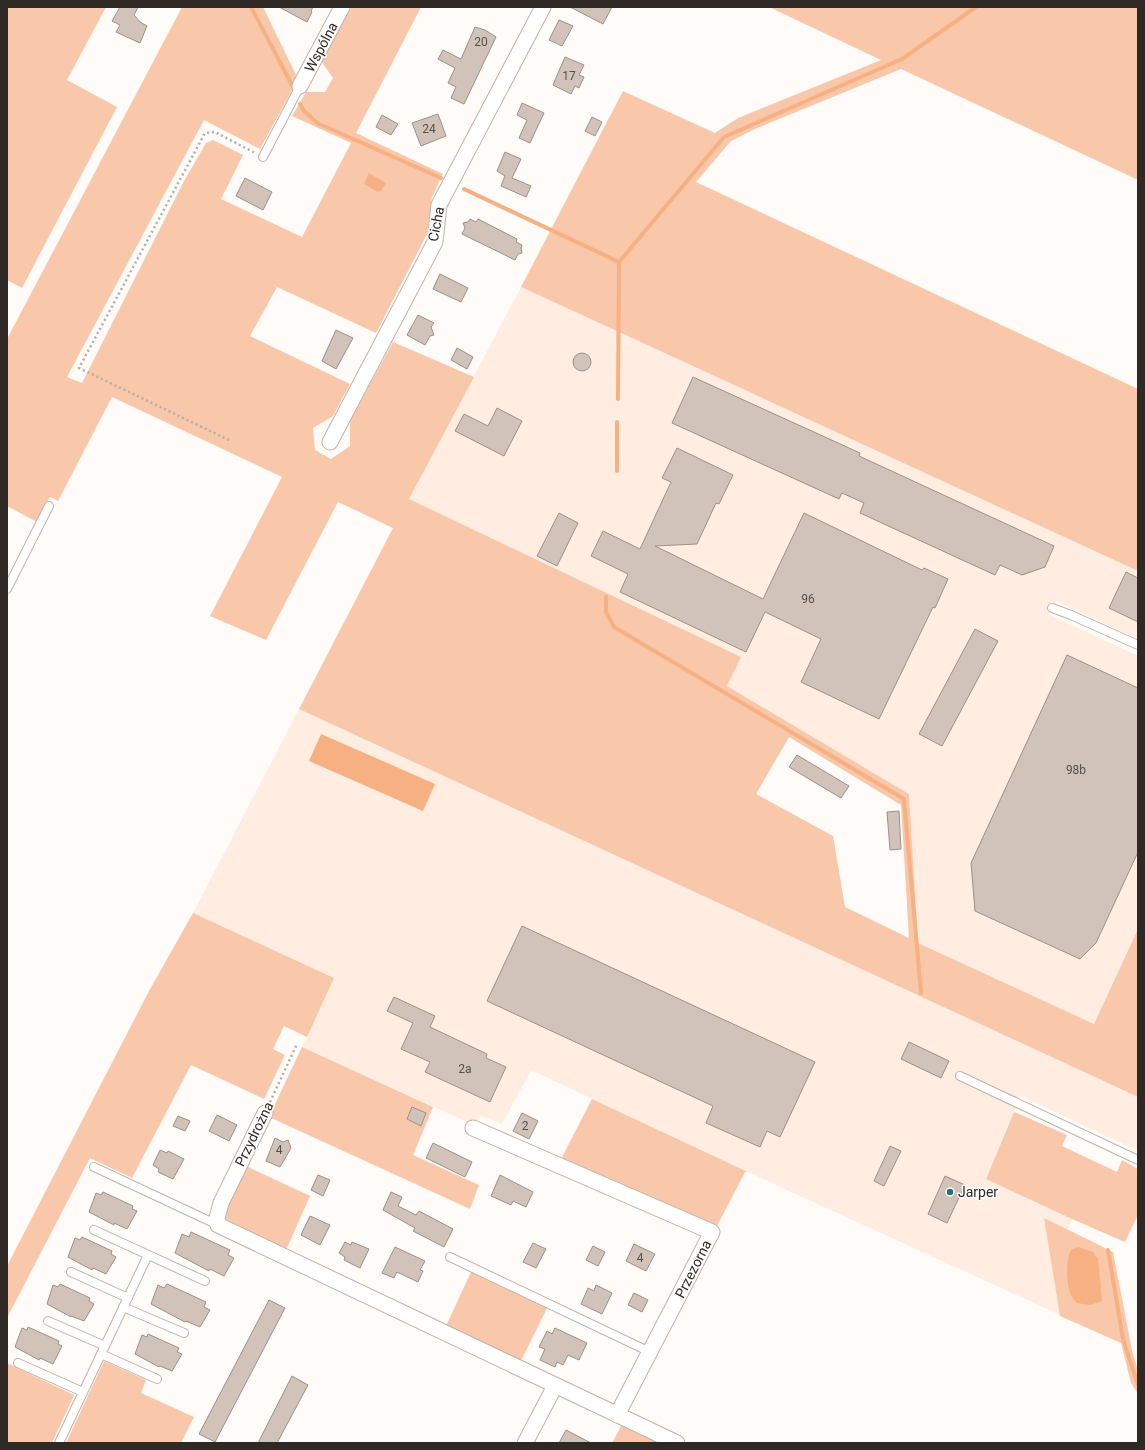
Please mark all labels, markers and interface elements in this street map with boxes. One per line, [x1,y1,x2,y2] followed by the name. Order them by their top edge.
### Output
[301,19,341,75] street label: Wspólna
[474,35,488,49] house number: 20
[562,69,576,83] house number: 17
[422,122,436,136] house number: 24
[425,205,447,243] street label: Cicha
[801,592,815,606] house number: 96
[1066,763,1086,777] house number: 98b
[458,1062,472,1076] house number: 2a
[232,1099,276,1169] street label: Przydrożna
[522,1119,529,1133] house number: 2
[276,1143,283,1157] house number: 4
[958,1184,998,1200] place label: Jarper
[945,1187,955,1197] marker: Jarper
[672,1237,714,1301] street label: Przezorna
[637,1251,644,1265] house number: 4

